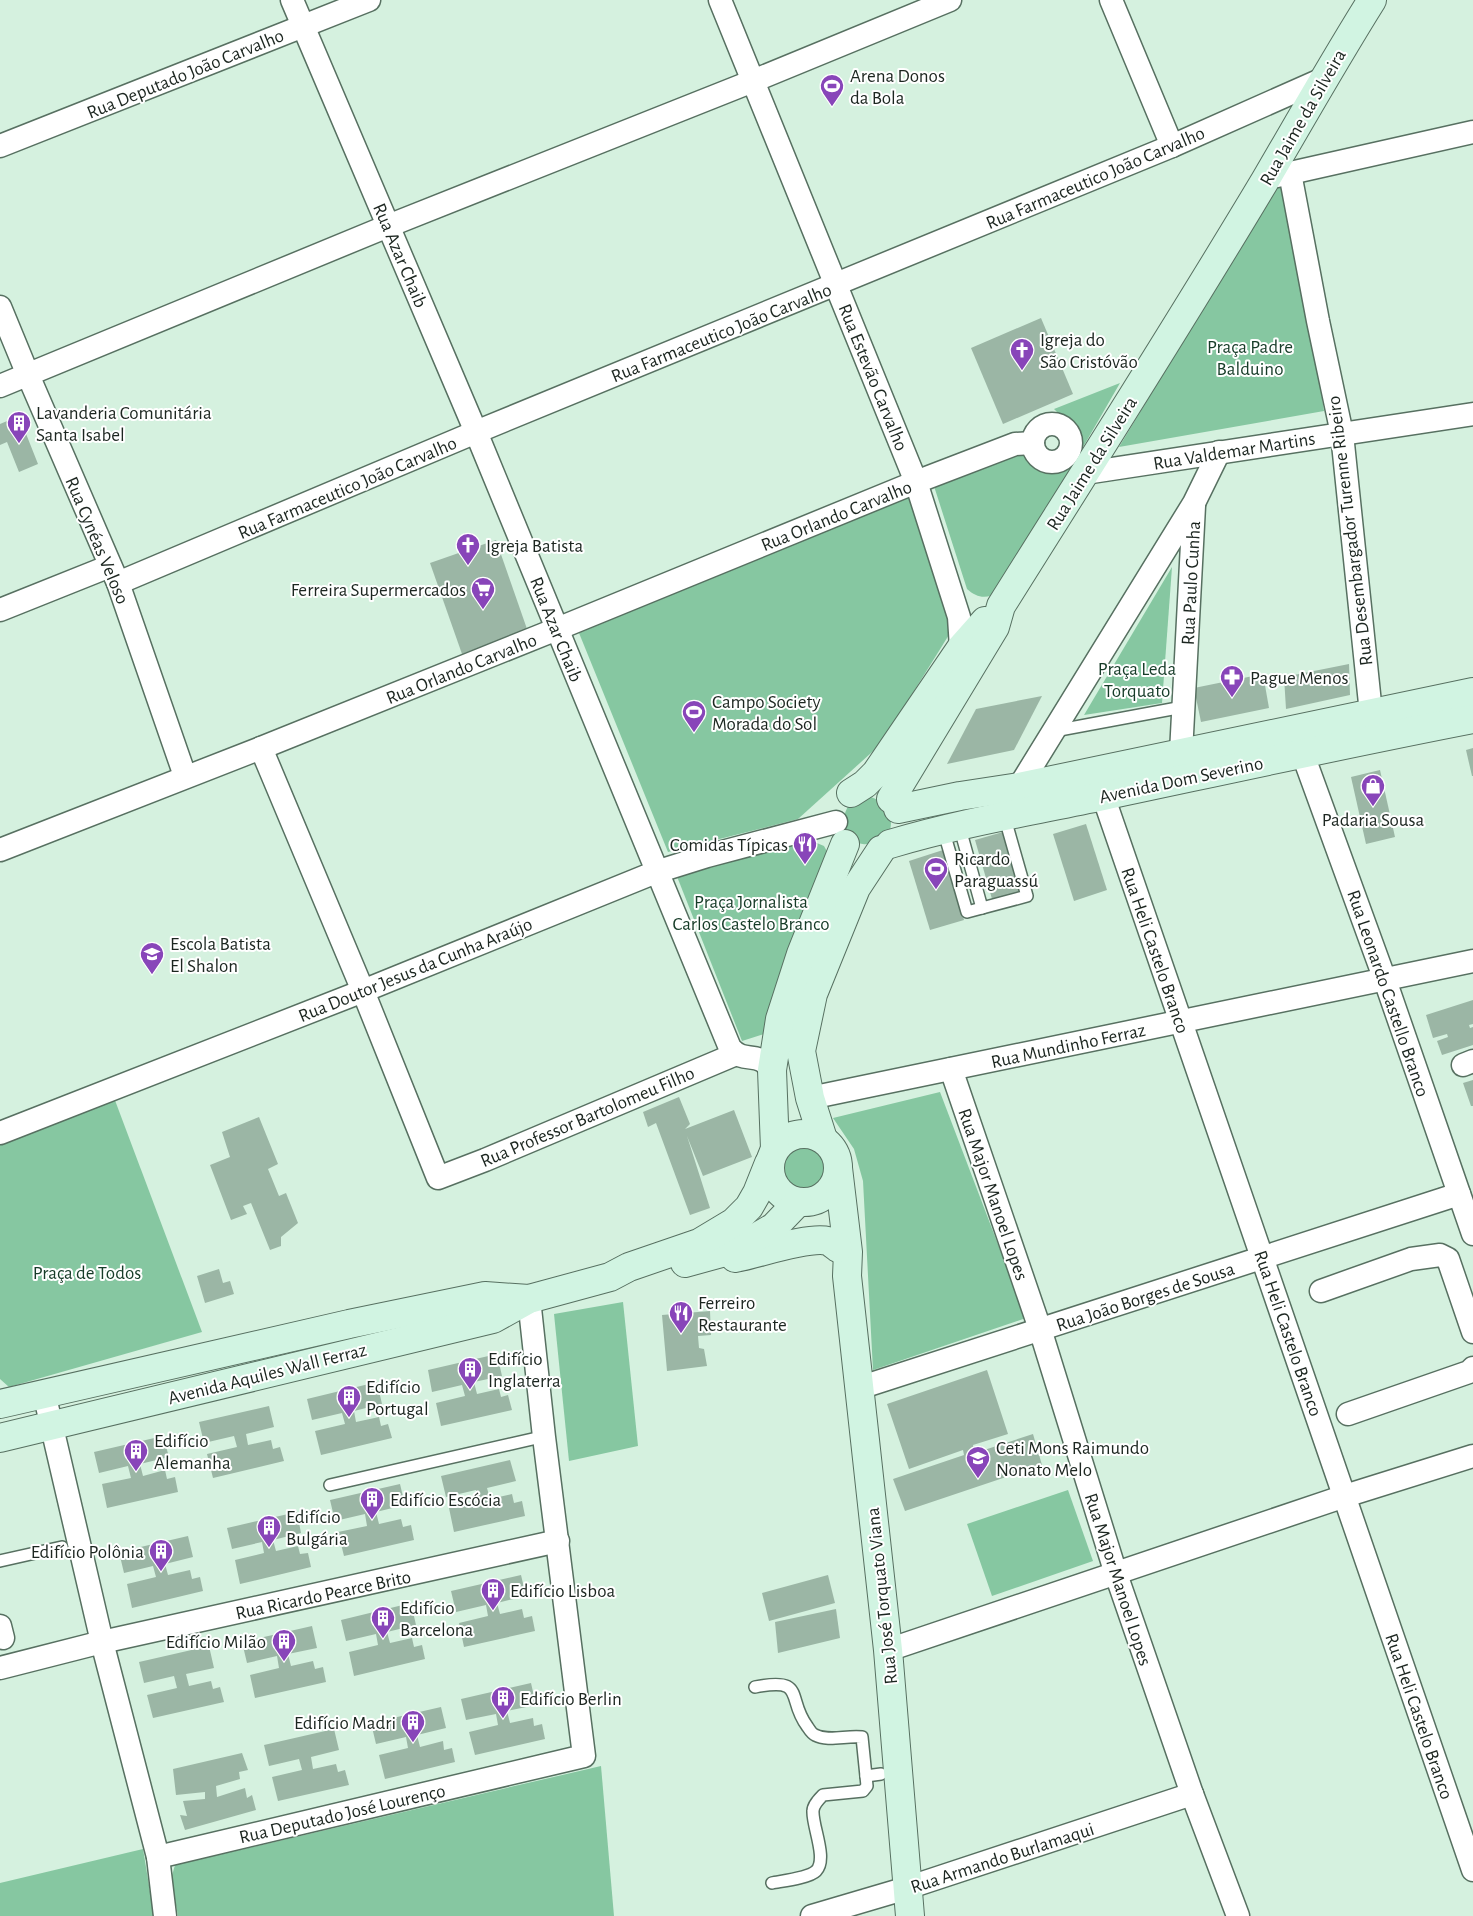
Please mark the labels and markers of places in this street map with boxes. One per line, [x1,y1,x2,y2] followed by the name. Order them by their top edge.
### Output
[850,67,945,108] place label: Arena Donos da Bola
[819,73,845,107] sports icon: Arena Donos da Bola
[1040,331,1138,372] place label: Igreja do São Cristóvão
[1009,337,1035,371] church icon: Igreja do São Cristóvão
[36,404,212,445] place label: Lavanderia Comunitária Santa Isabel
[6,410,32,444] building icon: Lavanderia Comunitária Santa Isabel
[455,532,481,566] church icon: Igreja Batista
[486,537,583,556] place label: Igreja Batista
[470,576,496,610] supermarket icon: Ferreira Supermercados
[291,581,466,600] place label: Ferreira Supermercados
[1219,664,1245,698] pharmacy icon: Pague Menos
[1250,669,1349,688] place label: Pague Menos
[712,693,821,734] place label: Campo Society Morada do Sol
[681,699,707,733] sports icon: Campo Society Morada do Sol
[1360,773,1386,807] shop icon: Padaria Sousa
[1322,811,1425,830] place label: Padaria Sousa
[792,831,818,865] restaurant icon: Comidas Típicas
[670,836,788,855] place label: Comidas Típicas
[954,850,1038,891] place label: Ricardo Paraguassú
[923,856,949,890] sports icon: Ricardo Paraguassú
[170,935,271,976] place label: Escola Batista El Shalon
[139,941,165,975] school or university icon: Escola Batista El Shalon
[698,1294,787,1335] place label: Ferreiro Restaurante
[668,1300,694,1334] restaurant icon: Ferreiro Restaurante
[488,1350,561,1391] place label: Edifício Inglaterra
[457,1356,483,1390] building icon: Edifício Inglaterra
[366,1378,429,1419] place label: Edifício Portugal
[336,1384,362,1418] building icon: Edifício Portugal
[154,1432,231,1473] place label: Edifício Alemanha
[123,1438,149,1472] building icon: Edifício Alemanha
[996,1439,1149,1480] place label: Ceti Mons Raimundo Nonato Melo
[965,1445,991,1479] school or university icon: Ceti Mons Raimundo Nonato Melo
[359,1486,385,1520] building icon: Edifício Escócia
[390,1491,502,1510] place label: Edifício Escócia
[286,1508,348,1549] place label: Edifício Bulgária
[256,1514,282,1548] building icon: Edifício Bulgária
[148,1538,174,1572] building icon: Edifício Polônia
[31,1543,144,1562] place label: Edifício Polônia
[480,1577,506,1611] building icon: Edifício Lisboa
[510,1582,615,1601] place label: Edifício Lisboa
[400,1599,474,1640] place label: Edifício Barcelona
[370,1605,396,1639] building icon: Edifício Barcelona
[271,1628,297,1662] building icon: Edifício Milão
[166,1633,266,1652] place label: Edifício Milão
[490,1685,516,1719] building icon: Edifício Berlin
[520,1690,622,1709] place label: Edifício Berlin
[400,1709,426,1743] building icon: Edifício Madri
[294,1714,396,1733] place label: Edifício Madri

